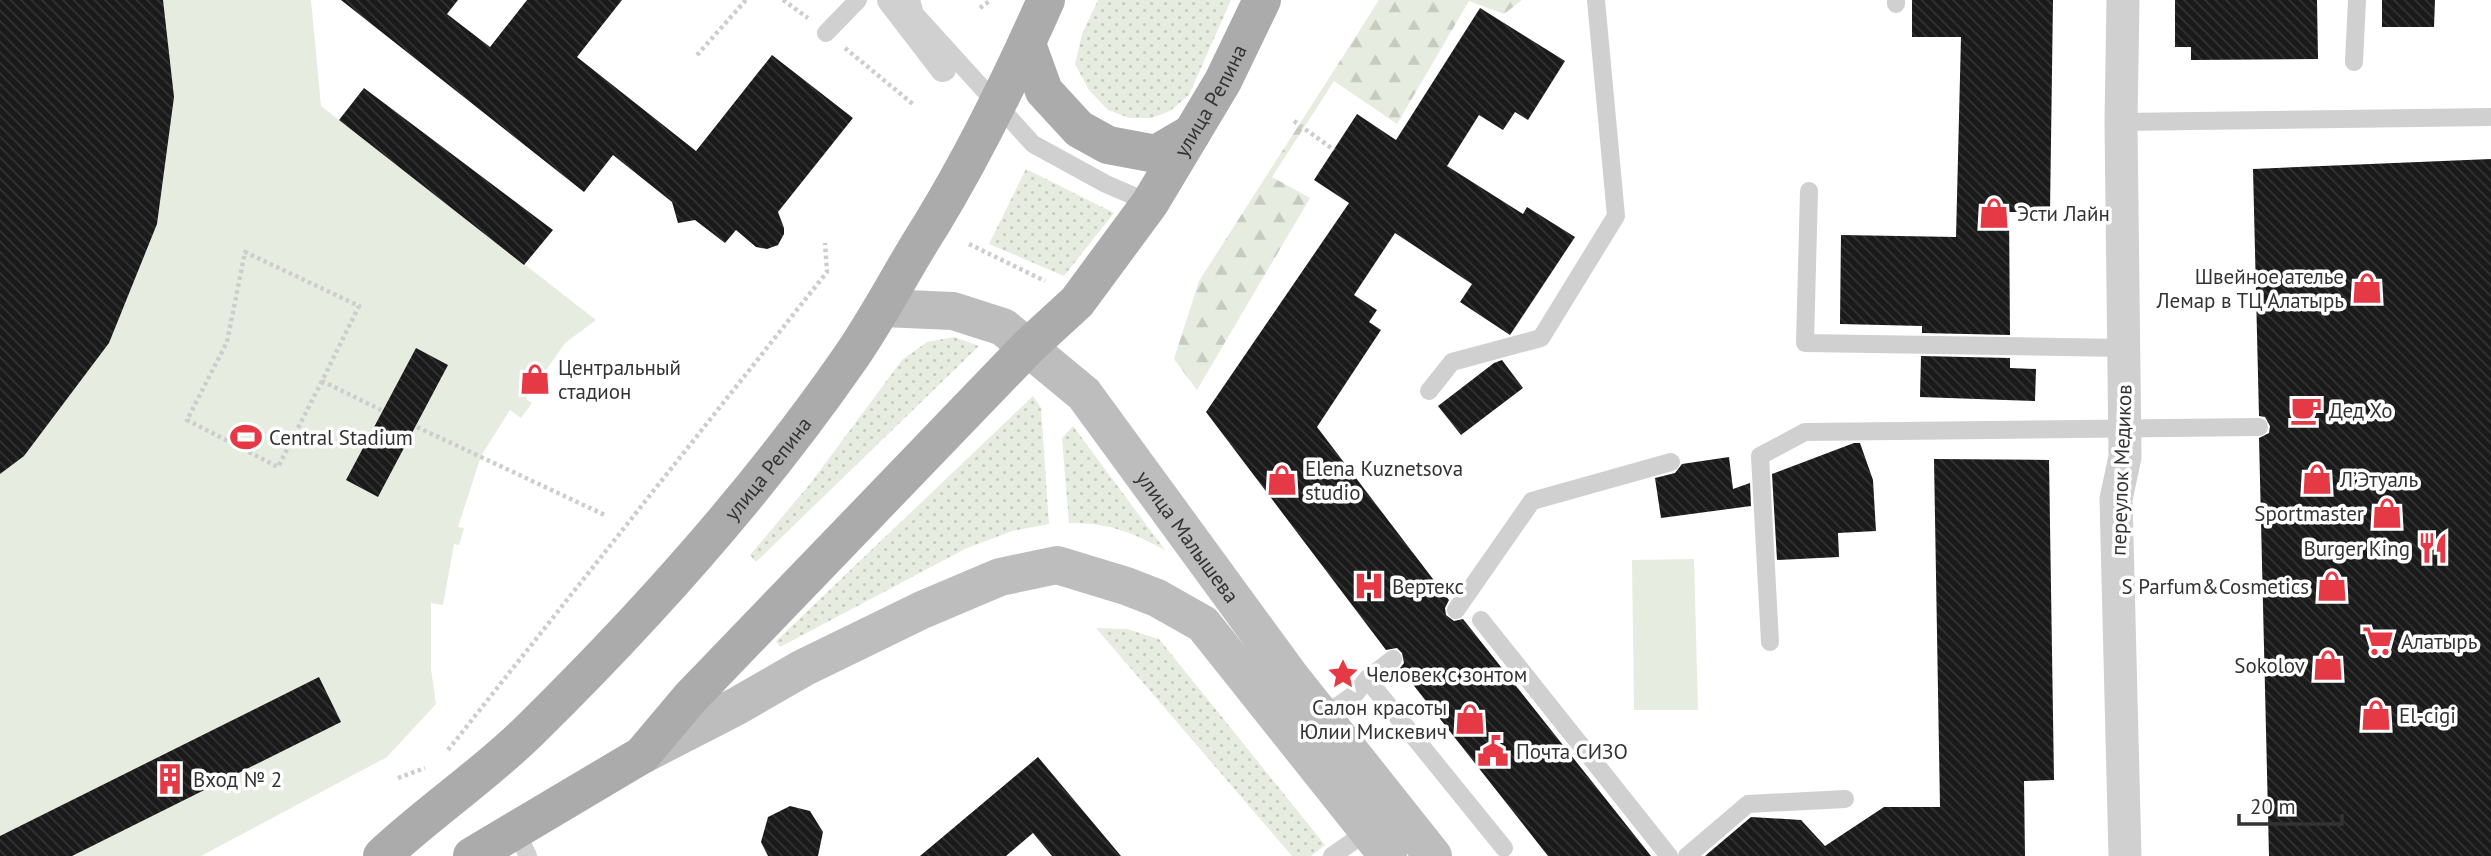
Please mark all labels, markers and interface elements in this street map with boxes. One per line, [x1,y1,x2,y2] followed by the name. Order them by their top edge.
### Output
[1167,40,1252,162] street label: улица Репина
[1977,196,2011,230] shop icon: Эсти Лайн
[2017,200,2110,227] place label: Эсти Лайн
[2155,263,2344,314] place label: Швейное ателье Лемар в ТЦ Алатырь
[2350,271,2384,305] shop icon: Швейное ателье Лемар в ТЦ Алатырь
[558,354,681,405] place label: Центральный стадион
[518,362,552,396] shop icon: Центральный стадион
[2105,384,2137,556] street label: переулок Медиков
[2289,393,2323,427] cafe icon: Дед Хо
[2329,397,2393,424] place label: Дед Хо
[718,411,817,526] street label: улица Репина
[229,420,263,454] sports icon: Central Stadium
[269,424,413,451] place label: Central Stadium
[1305,455,1463,506] place label: Elena Kuznetsova studio
[2300,462,2334,496] shop icon: Л’Этуаль
[1265,463,1299,497] shop icon: Elena Kuznetsova studio
[1131,465,1245,608] street label: улица Малышева
[2339,466,2418,493] place label: Л’Этуаль
[2370,496,2404,530] shop icon: Sportmaster
[2254,500,2364,527] place label: Sportmaster
[2416,531,2450,565] restaurant icon: Burger King
[2303,535,2410,562] place label: Burger King
[1352,569,1386,603] hospital icon: Вертекс
[2315,569,2349,603] shop icon: S Parfum&Cosmetics
[1392,573,1464,600] place label: Вертекс
[2121,573,2309,600] place label: S Parfum&Cosmetics
[2361,624,2395,658] supermarket icon: Алатырь
[2401,628,2478,655] place label: Алатырь
[2311,648,2345,682] shop icon: Sokolov
[2234,652,2305,679] place label: Sokolov
[1326,657,1360,691] place icon: Человек с зонтом
[1366,661,1527,688] place label: Человек с зонтом
[1300,694,1447,745] place label: Салон красоты Юлии Мискевич
[2359,698,2393,732] shop icon: El-cigi
[1453,702,1487,736] shop icon: Салон красоты Юлии Мискевич
[2399,702,2456,729] place label: El-cigi
[1476,734,1510,768] public building icon: Почта СИЗО
[1516,738,1628,765] place label: Почта СИЗО
[153,762,187,796] building icon: Вход № 2
[193,766,282,793] place label: Вход № 2
[2239,782,2342,826] scale bar
[2250,793,2296,820] text: 20 m

